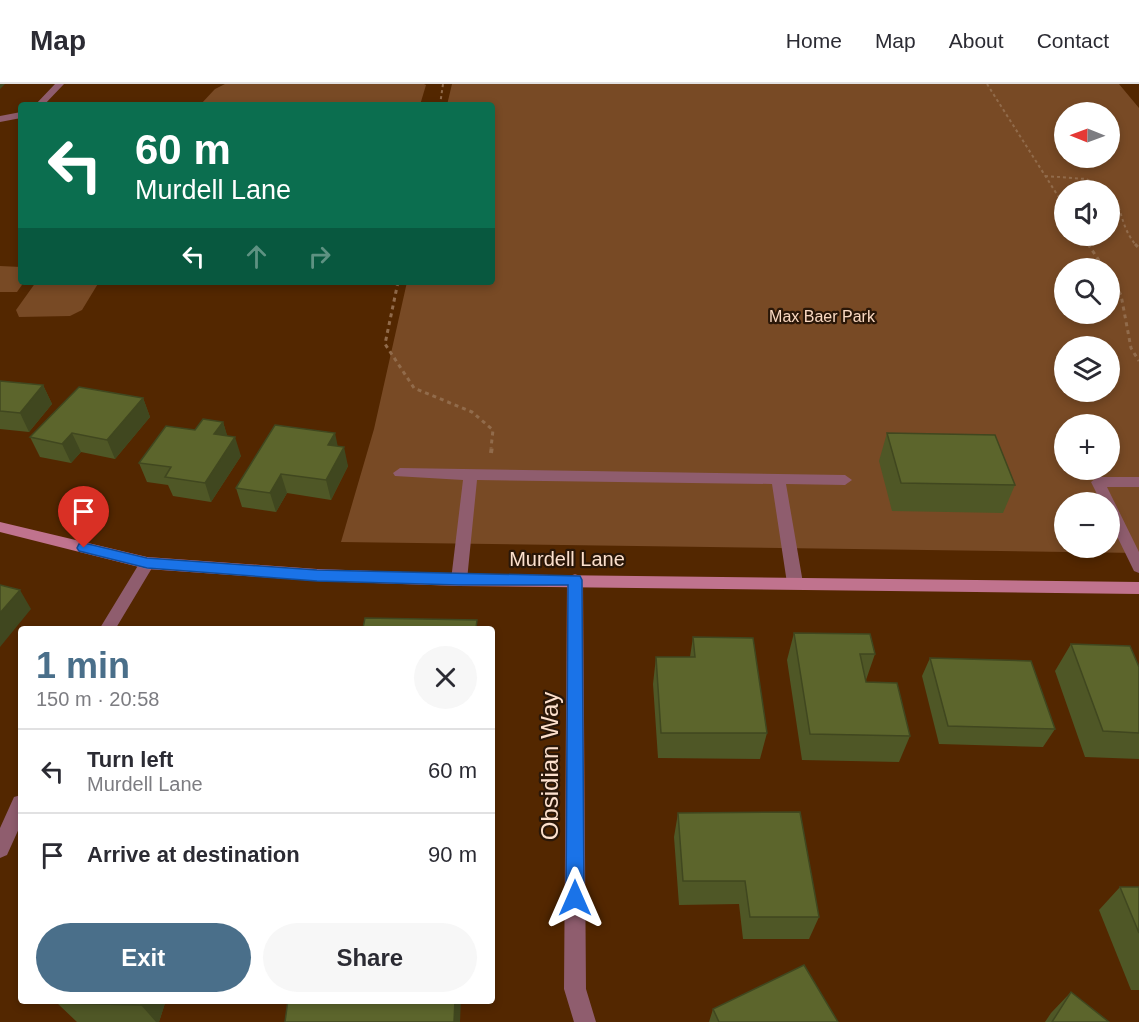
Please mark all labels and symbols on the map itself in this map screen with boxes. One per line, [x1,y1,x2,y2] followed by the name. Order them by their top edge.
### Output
[1054,102,1120,168] north arrow
[769,308,876,325] park label: Max Baer Park
[58,486,109,548] pin
[509,548,625,570] street label: Murdell Lane
[536,692,563,840] street label: Obsidian Way
[543,866,607,930] position arrow

